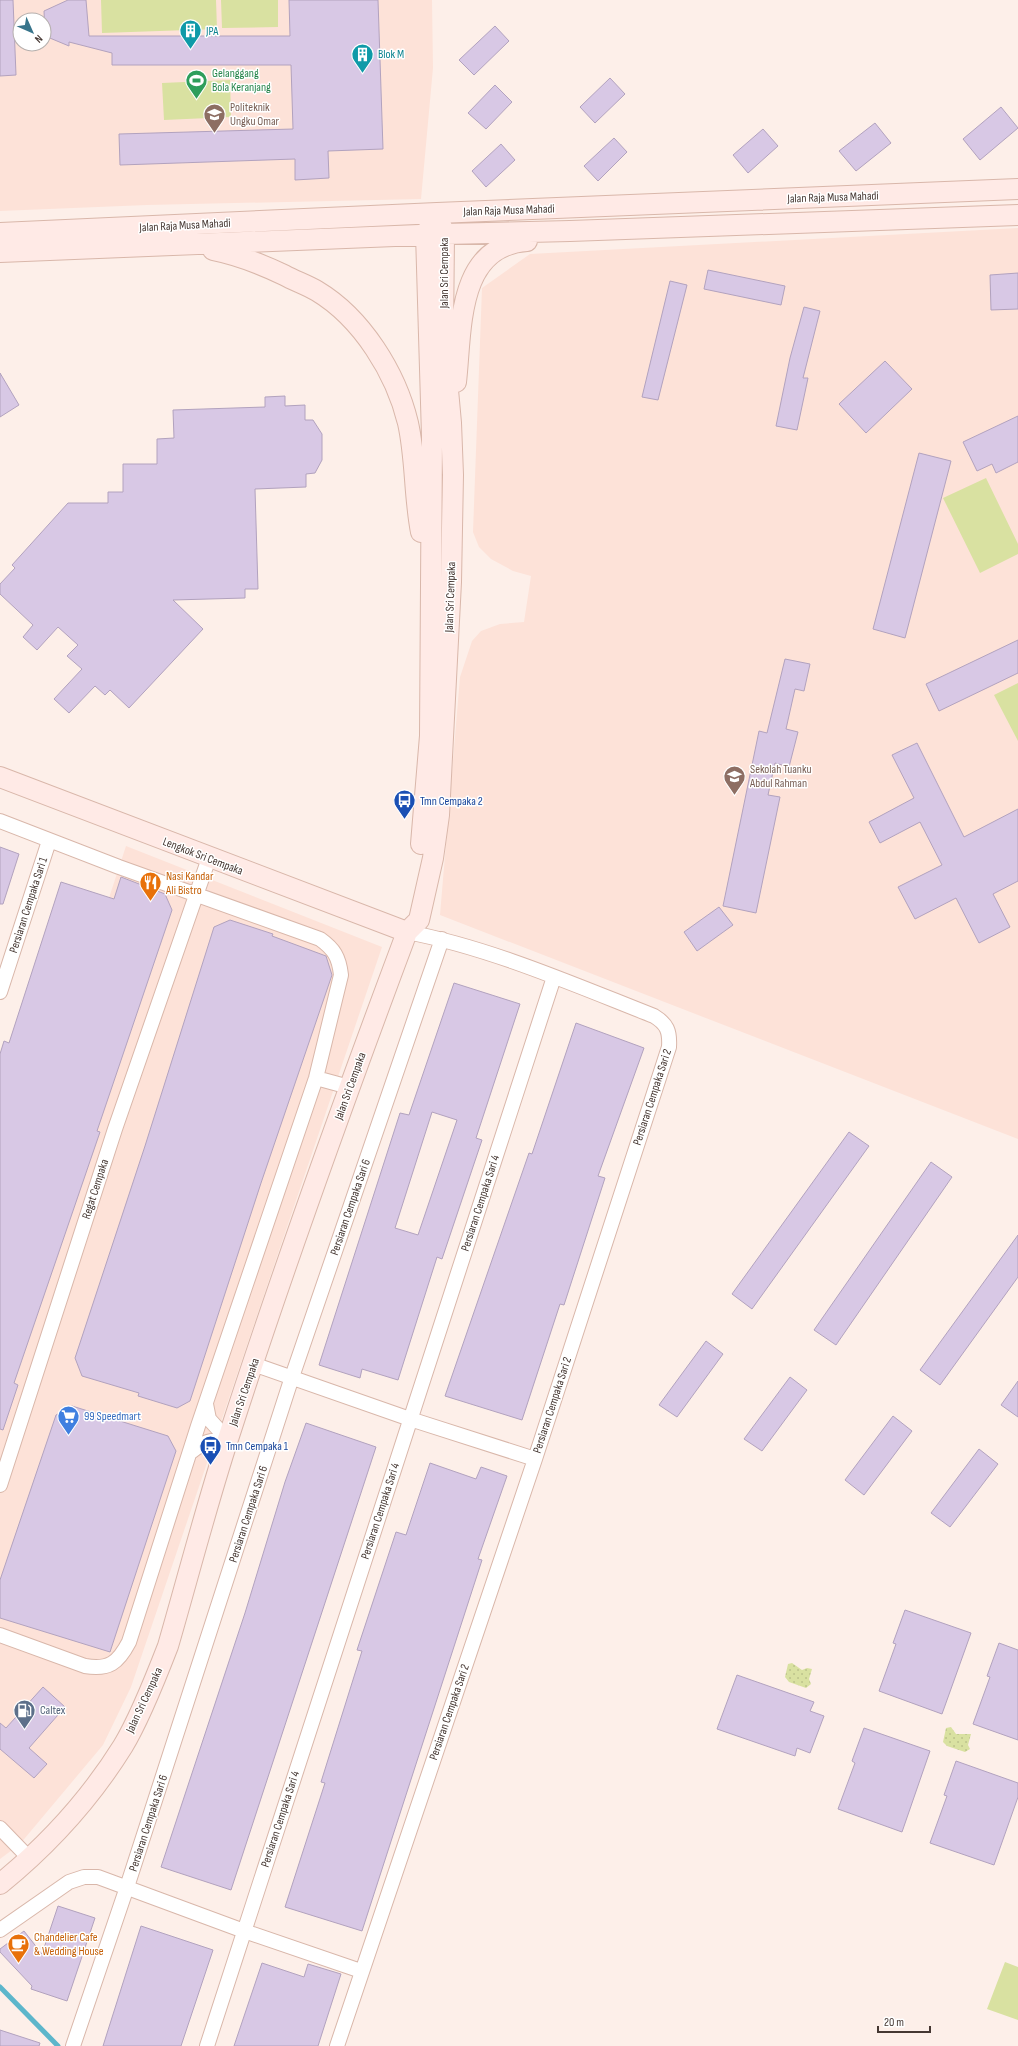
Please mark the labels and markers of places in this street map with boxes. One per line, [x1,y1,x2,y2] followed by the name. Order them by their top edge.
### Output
[178,18,204,51] building icon: JPA
[205,24,219,39] place label: JPA
[350,41,376,74] building icon: Blok M
[378,47,404,62] place label: Blok M
[212,66,271,95] place label: Gelanggang Bola Keranjang
[184,67,210,100] sports icon: Gelanggang Bola Keranjang
[230,100,280,129] place label: Politeknik Ungku Omar
[201,101,227,134] school or university icon: Politeknik Ungku Omar
[749,762,812,791] place label: Sekolah Tuanku Abdul Rahman
[721,763,747,796] school or university icon: Sekolah Tuanku Abdul Rahman
[392,788,418,821] bus stop icon: Tmn Cempaka 2
[420,794,483,809] place label: Tmn Cempaka 2
[165,869,214,898] place label: Nasi Kandar Ali Bistro
[138,870,164,903] restaurant icon: Nasi Kandar Ali Bistro
[56,1403,82,1436] supermarket icon: 99 Speedmart
[84,1409,141,1424] place label: 99 Speedmart
[197,1433,223,1466] bus stop icon: Tmn Cempaka 1
[226,1439,289,1454] place label: Tmn Cempaka 1
[12,1697,38,1730] fuel station icon: Caltex
[40,1703,66,1718] place label: Caltex
[34,1930,104,1959] place label: Chandelier Cafe & Wedding House
[5,1931,31,1964] cafe icon: Chandelier Cafe & Wedding House

